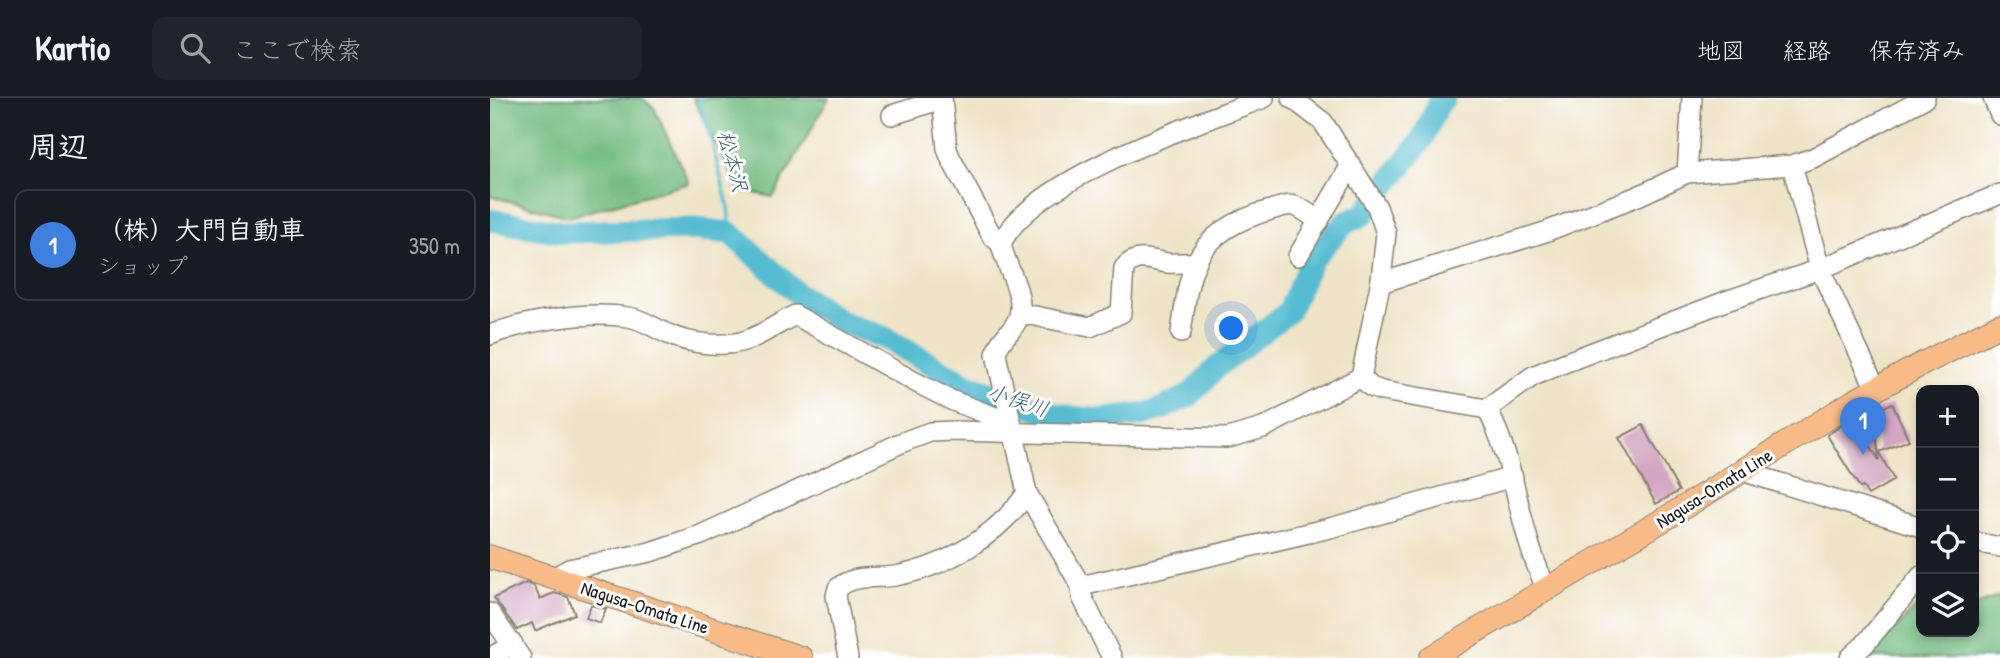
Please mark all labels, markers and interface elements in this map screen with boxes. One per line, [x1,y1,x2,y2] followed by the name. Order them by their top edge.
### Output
[152,17,642,80] search box
[35,26,110,70] text: Kartio
[176,29,214,67] icon: search
[232,32,362,67] text: ここで検索
[1697,34,1745,66] text: 地図
[1783,34,1831,66] text: 経路
[1869,34,1965,66] text: 保存済み
[28,126,88,166] text: 周辺
[711,127,755,196] water label: 松本沢
[97,212,305,247] text: （株）大門自動車
[49,230,57,261] text: 1
[409,230,460,261] text: 350 m
[97,250,188,281] text: ショップ
[1214,311,1248,345] your location
[984,376,1052,424] water label: 小俣川
[1916,385,1979,637] map controls
[1916,385,1979,448] button: +
[1840,397,1886,455] pin: 1
[1651,442,1778,534] street label: Nagusa-Omata Line
[1916,448,1979,511] button: −
[1916,511,1979,574] button: locate
[578,574,713,640] street label: Nagusa-Omata Line
[1916,574,1979,637] button: layers

